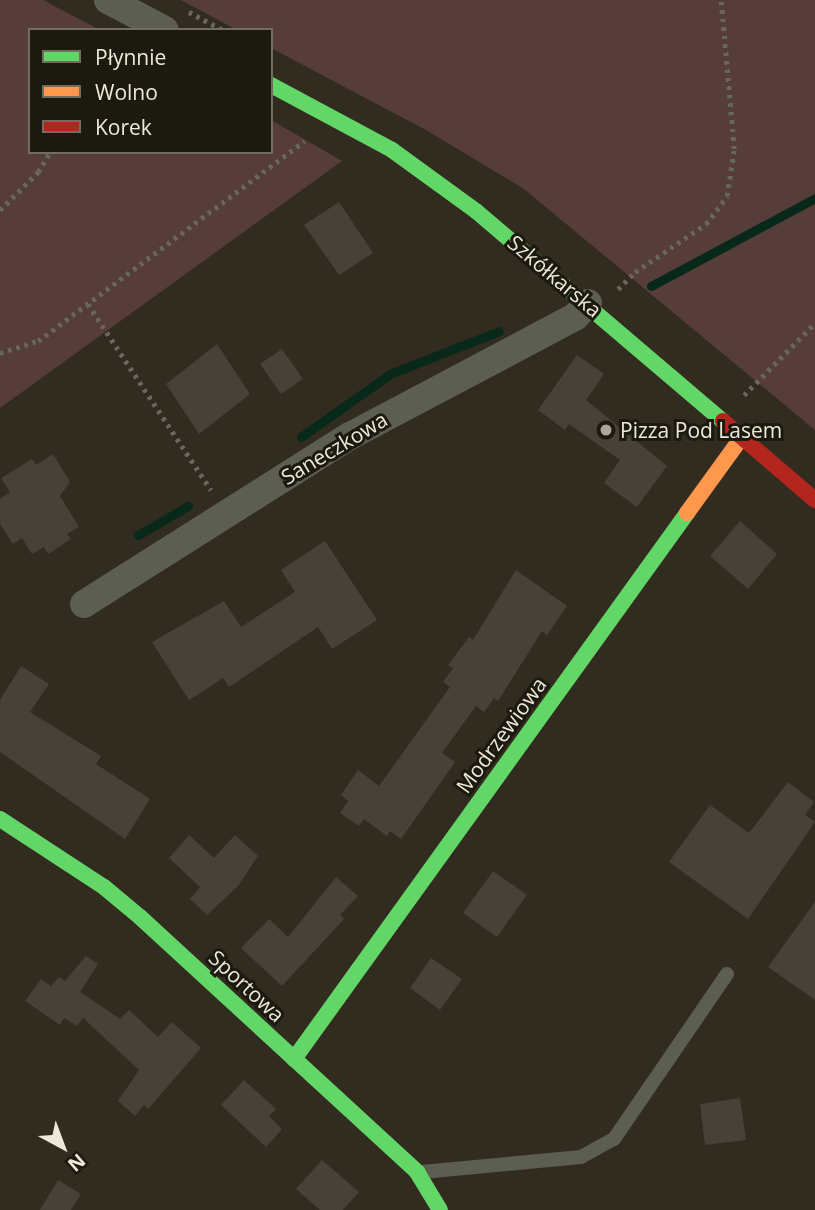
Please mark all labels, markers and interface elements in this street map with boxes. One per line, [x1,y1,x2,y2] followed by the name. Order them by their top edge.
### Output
[28,28,273,154] legend
[95,43,166,71] text: Płynnie
[95,78,158,106] text: Wolno
[95,113,152,141] text: Korek
[503,230,607,322] street label: Szkółkarska
[276,406,392,490] street label: Saneczkowa
[620,417,782,443] place label: Pizza Pod Lasem
[598,422,614,438] marker: Pizza Pod Lasem
[451,672,551,798] street label: Modrzewiowa
[204,945,290,1027] street label: Sportowa
[28,1112,98,1182] north arrow
[62,1148,91,1178] text: N

